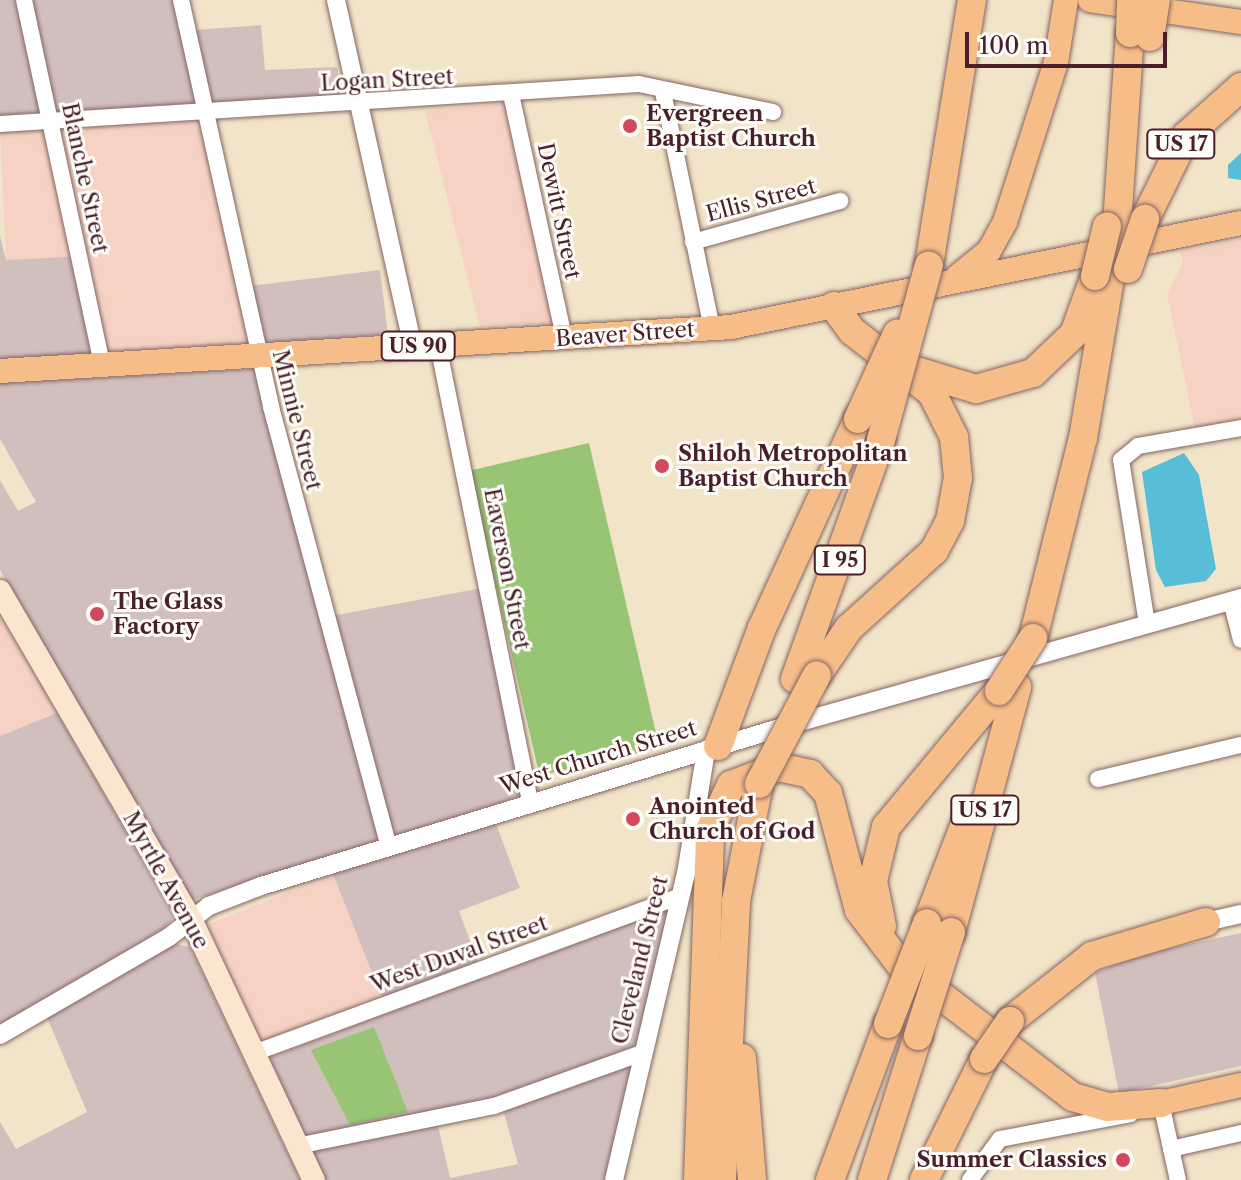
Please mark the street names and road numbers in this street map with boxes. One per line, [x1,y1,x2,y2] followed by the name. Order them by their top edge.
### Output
[320,63,454,97] street label: Logan Street
[56,100,114,256] street label: Blanche Street
[1145,128,1217,160] road number: US 17
[532,141,586,281] street label: Dewitt Street
[703,173,819,227] street label: Ellis Street
[554,316,696,352] street label: Beaver Street
[380,330,456,362] road number: US 90
[267,347,327,493] street label: Minnie Street
[478,486,536,652] street label: Eaverson Street
[812,544,868,576] road number: I 95
[496,714,700,800] street label: West Church Street
[949,794,1021,826] road number: US 17
[117,806,215,954] street label: Myrtle Avenue
[606,873,674,1047] street label: Cleveland Street
[367,910,551,998] street label: West Duval Street

